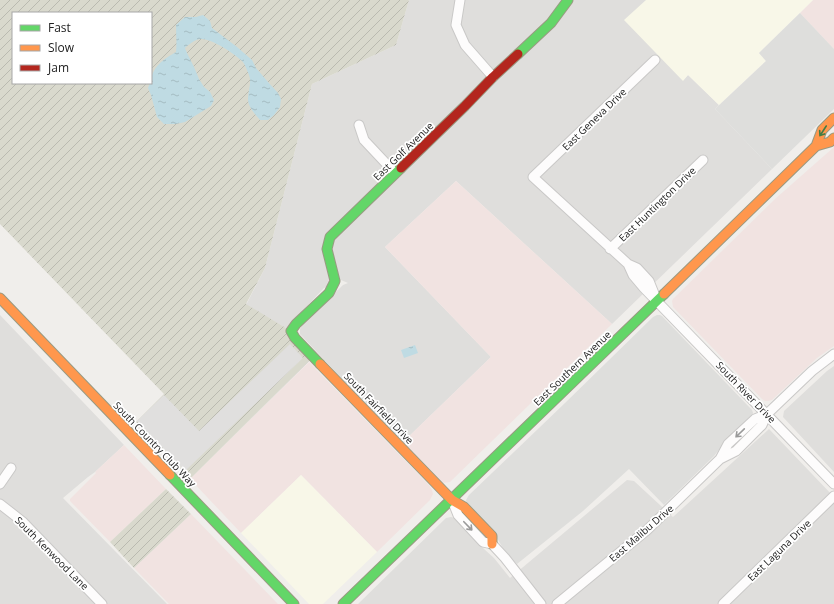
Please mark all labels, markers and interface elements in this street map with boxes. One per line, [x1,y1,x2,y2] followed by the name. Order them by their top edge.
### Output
[12,12,152,84] legend
[48,19,71,36] text: Fast
[48,39,75,56] text: Slow
[47,59,69,76] text: Jam
[559,84,629,153] street label: East Geneva Drive
[370,118,436,183] street label: East Golf Avenue
[819,125,827,136] one-way arrow
[615,163,699,245] street label: East Huntington Drive
[530,327,614,409] street label: East Southern Avenue
[713,358,779,426] street label: South River Drive
[341,369,417,447] street label: South Fairfield Drive
[111,398,200,490] street label: South Country Club Way
[735,428,745,438] one-way arrow
[606,501,676,565] street label: East Malibu Drive
[12,513,92,593] street label: South Kenwood Lane
[744,516,814,584] street label: East Laguna Drive
[463,521,473,531] one-way arrow

